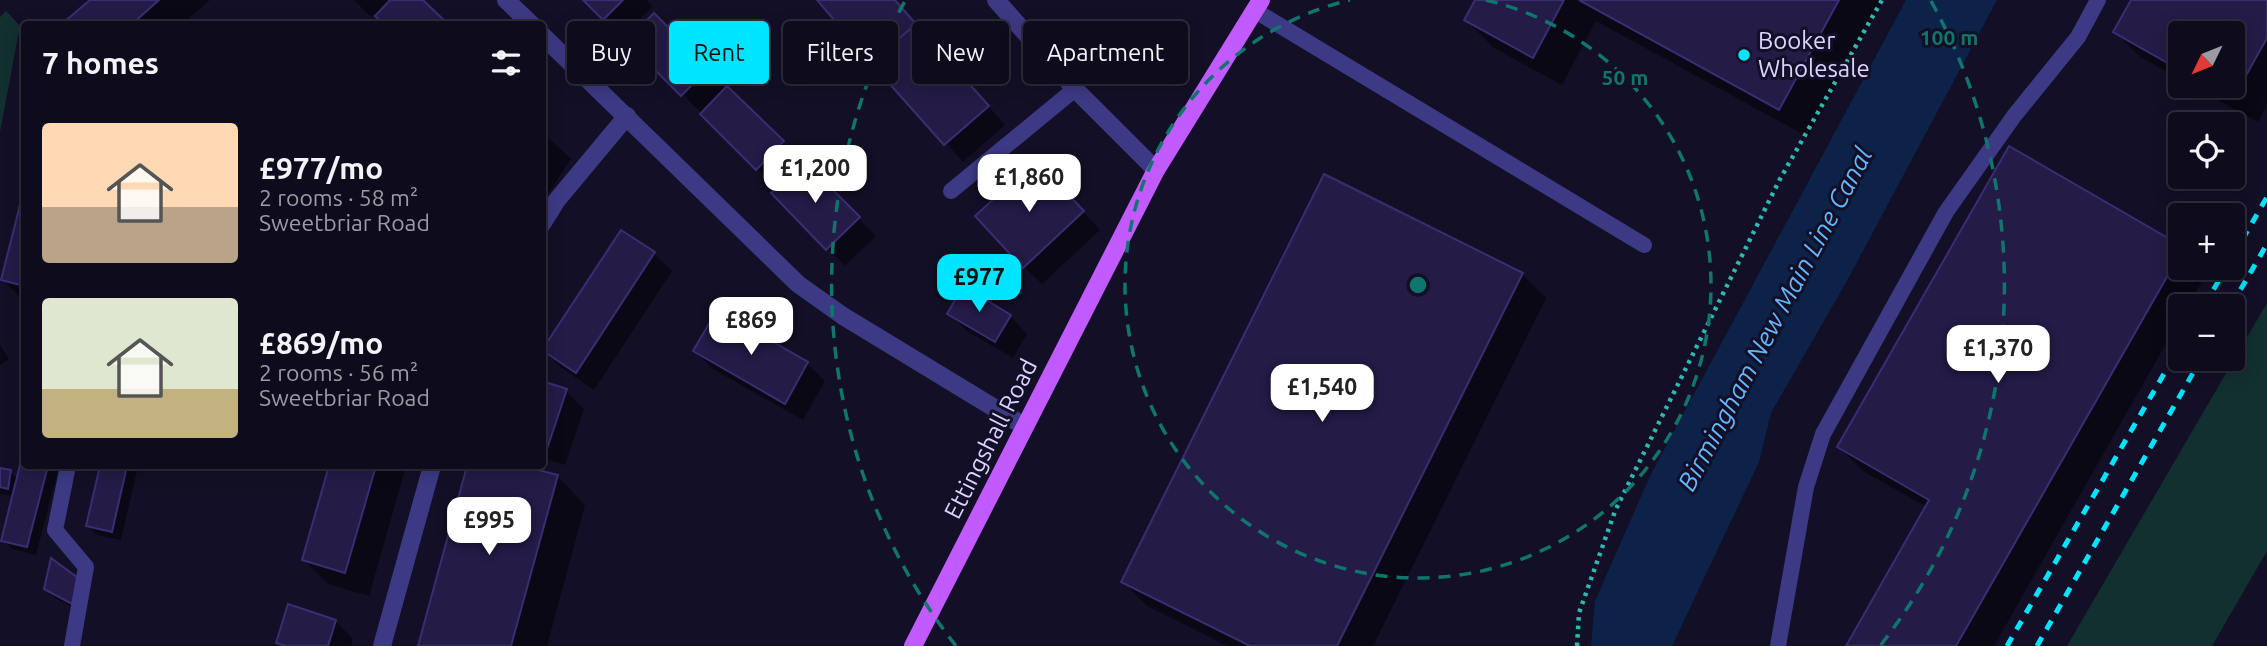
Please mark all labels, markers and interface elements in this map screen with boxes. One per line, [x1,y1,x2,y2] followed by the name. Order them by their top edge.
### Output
[567,21,655,84] chip: Buy
[669,21,769,84] chip: Rent
[783,21,898,84] chip: Filters
[912,21,1009,84] chip: New
[1023,21,1188,84] chip: Apartment
[2168,21,2245,98] north arrow
[2168,21,2245,371] map controls
[1920,25,1978,49] text: 100 m
[1758,27,1870,82] place label: Booker Wholesale
[487,44,525,82] icon: filters
[42,46,159,80] text: 7 homes
[1736,47,1752,63] marker: Booker Wholesale
[1602,65,1648,89] text: 50 m
[2168,112,2245,189] button: locate
[1672,142,1878,495] water label: Birmingham New Main Line Canal
[758,146,872,205] pin: £1,200
[98,151,182,235] icon: home
[259,151,383,185] text: £977/mo
[972,154,1086,214] pin: £1,860
[780,155,850,180] text: £1,200
[994,164,1064,189] text: £1,860
[259,185,418,210] text: 2 rooms · 58 m²
[2168,203,2245,280] button: +
[259,210,430,235] text: Sweetbriar Road
[938,254,1020,314] pin: £977
[953,264,1005,289] text: £977
[1406,273,1430,297] centre of rings
[2168,294,2245,371] button: −
[710,298,792,357] pin: £869
[725,307,777,332] text: £869
[98,326,182,410] icon: home
[259,326,383,360] text: £869/mo
[1941,326,2055,385] pin: £1,370
[1963,335,2033,360] text: £1,370
[939,354,1042,523] street label: Ettingshall Road
[259,360,418,385] text: 2 rooms · 56 m²
[1265,364,1379,424] pin: £1,540
[1287,374,1357,399] text: £1,540
[259,385,430,410] text: Sweetbriar Road
[448,498,530,557] pin: £995
[463,507,515,532] text: £995

